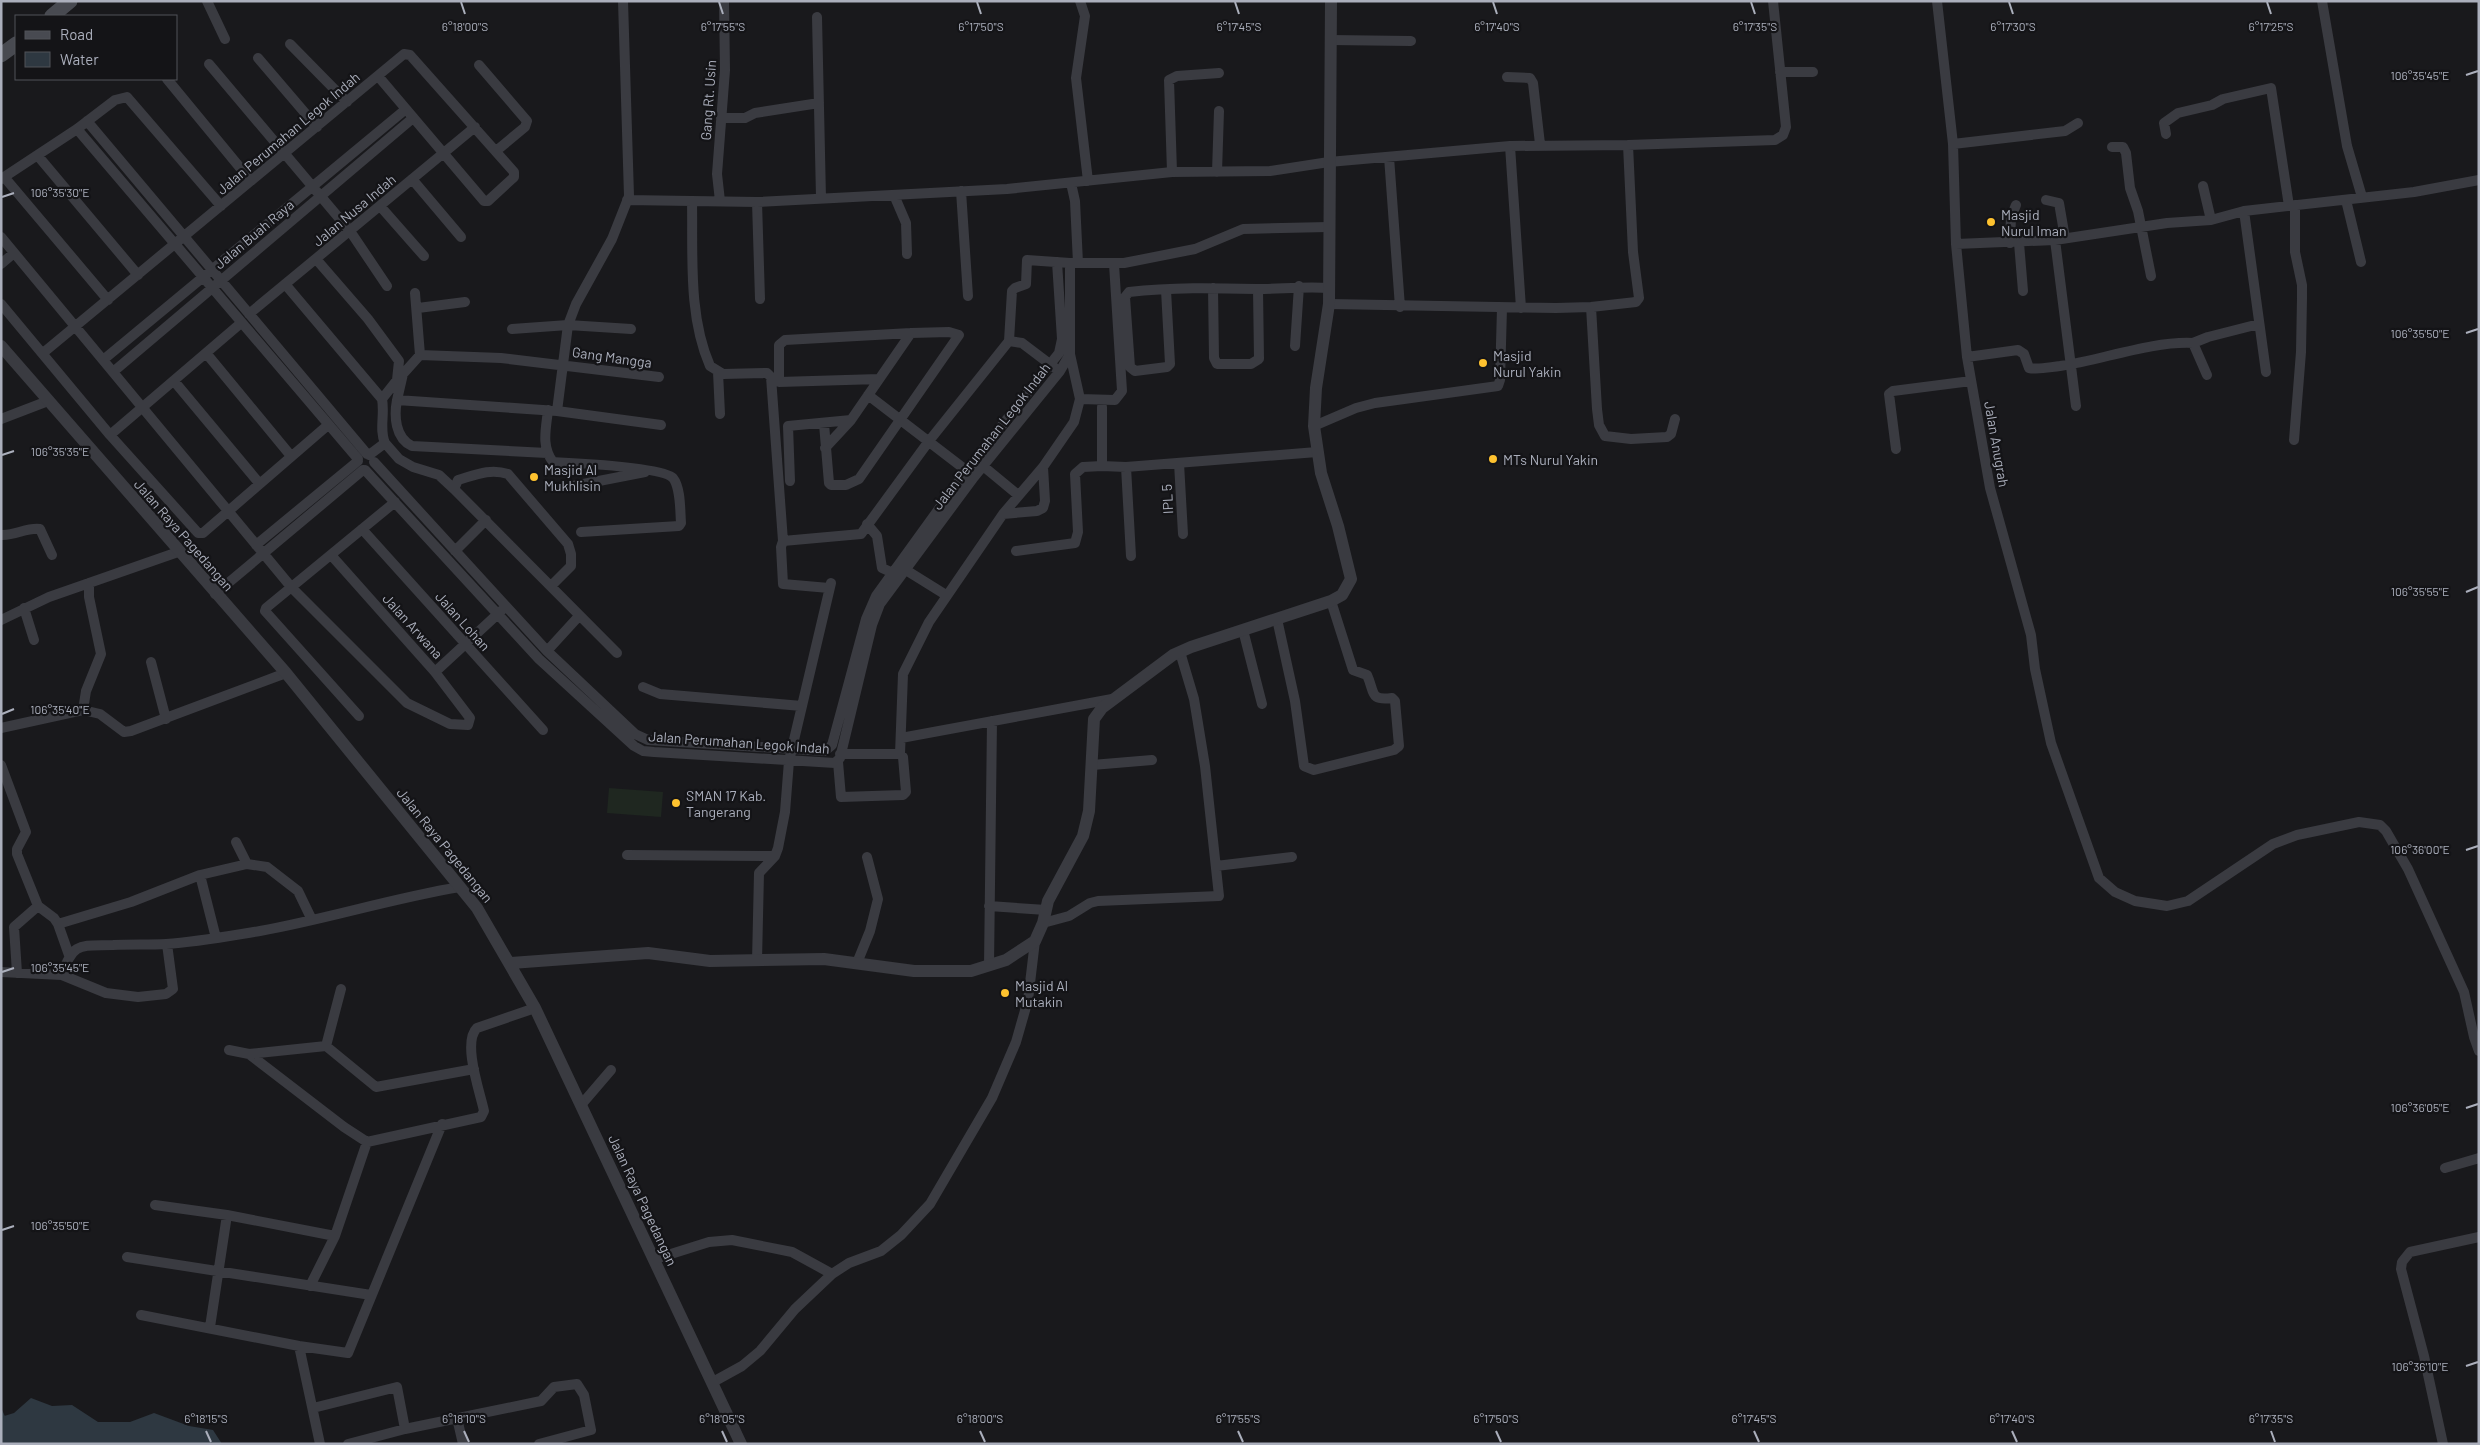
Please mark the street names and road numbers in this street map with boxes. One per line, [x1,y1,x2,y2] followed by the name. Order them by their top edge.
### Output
[697,59,719,141] street label: Gang Rt. Usin
[213,68,363,198] street label: Jalan Perumahan Legok Indah
[309,170,399,250] street label: Jalan Nusa Indah
[211,196,297,272] street label: Jalan Buah Raya
[571,343,653,371] street label: Gang Mangga
[928,359,1054,513] street label: Jalan Perumahan Legok Indah
[1981,400,2013,488] street label: Jalan Anugrah
[131,476,237,594] street label: Jalan Raya Pagedangan
[1158,484,1176,514] street label: IPL 5
[432,588,494,654] street label: Jalan Lohan
[379,590,447,662] street label: Jalan Arwana
[648,727,830,757] street label: Jalan Perumahan Legok Indah
[393,784,497,906] street label: Jalan Raya Pagedangan
[605,1132,681,1268] street label: Jalan Raya Pagedangan

